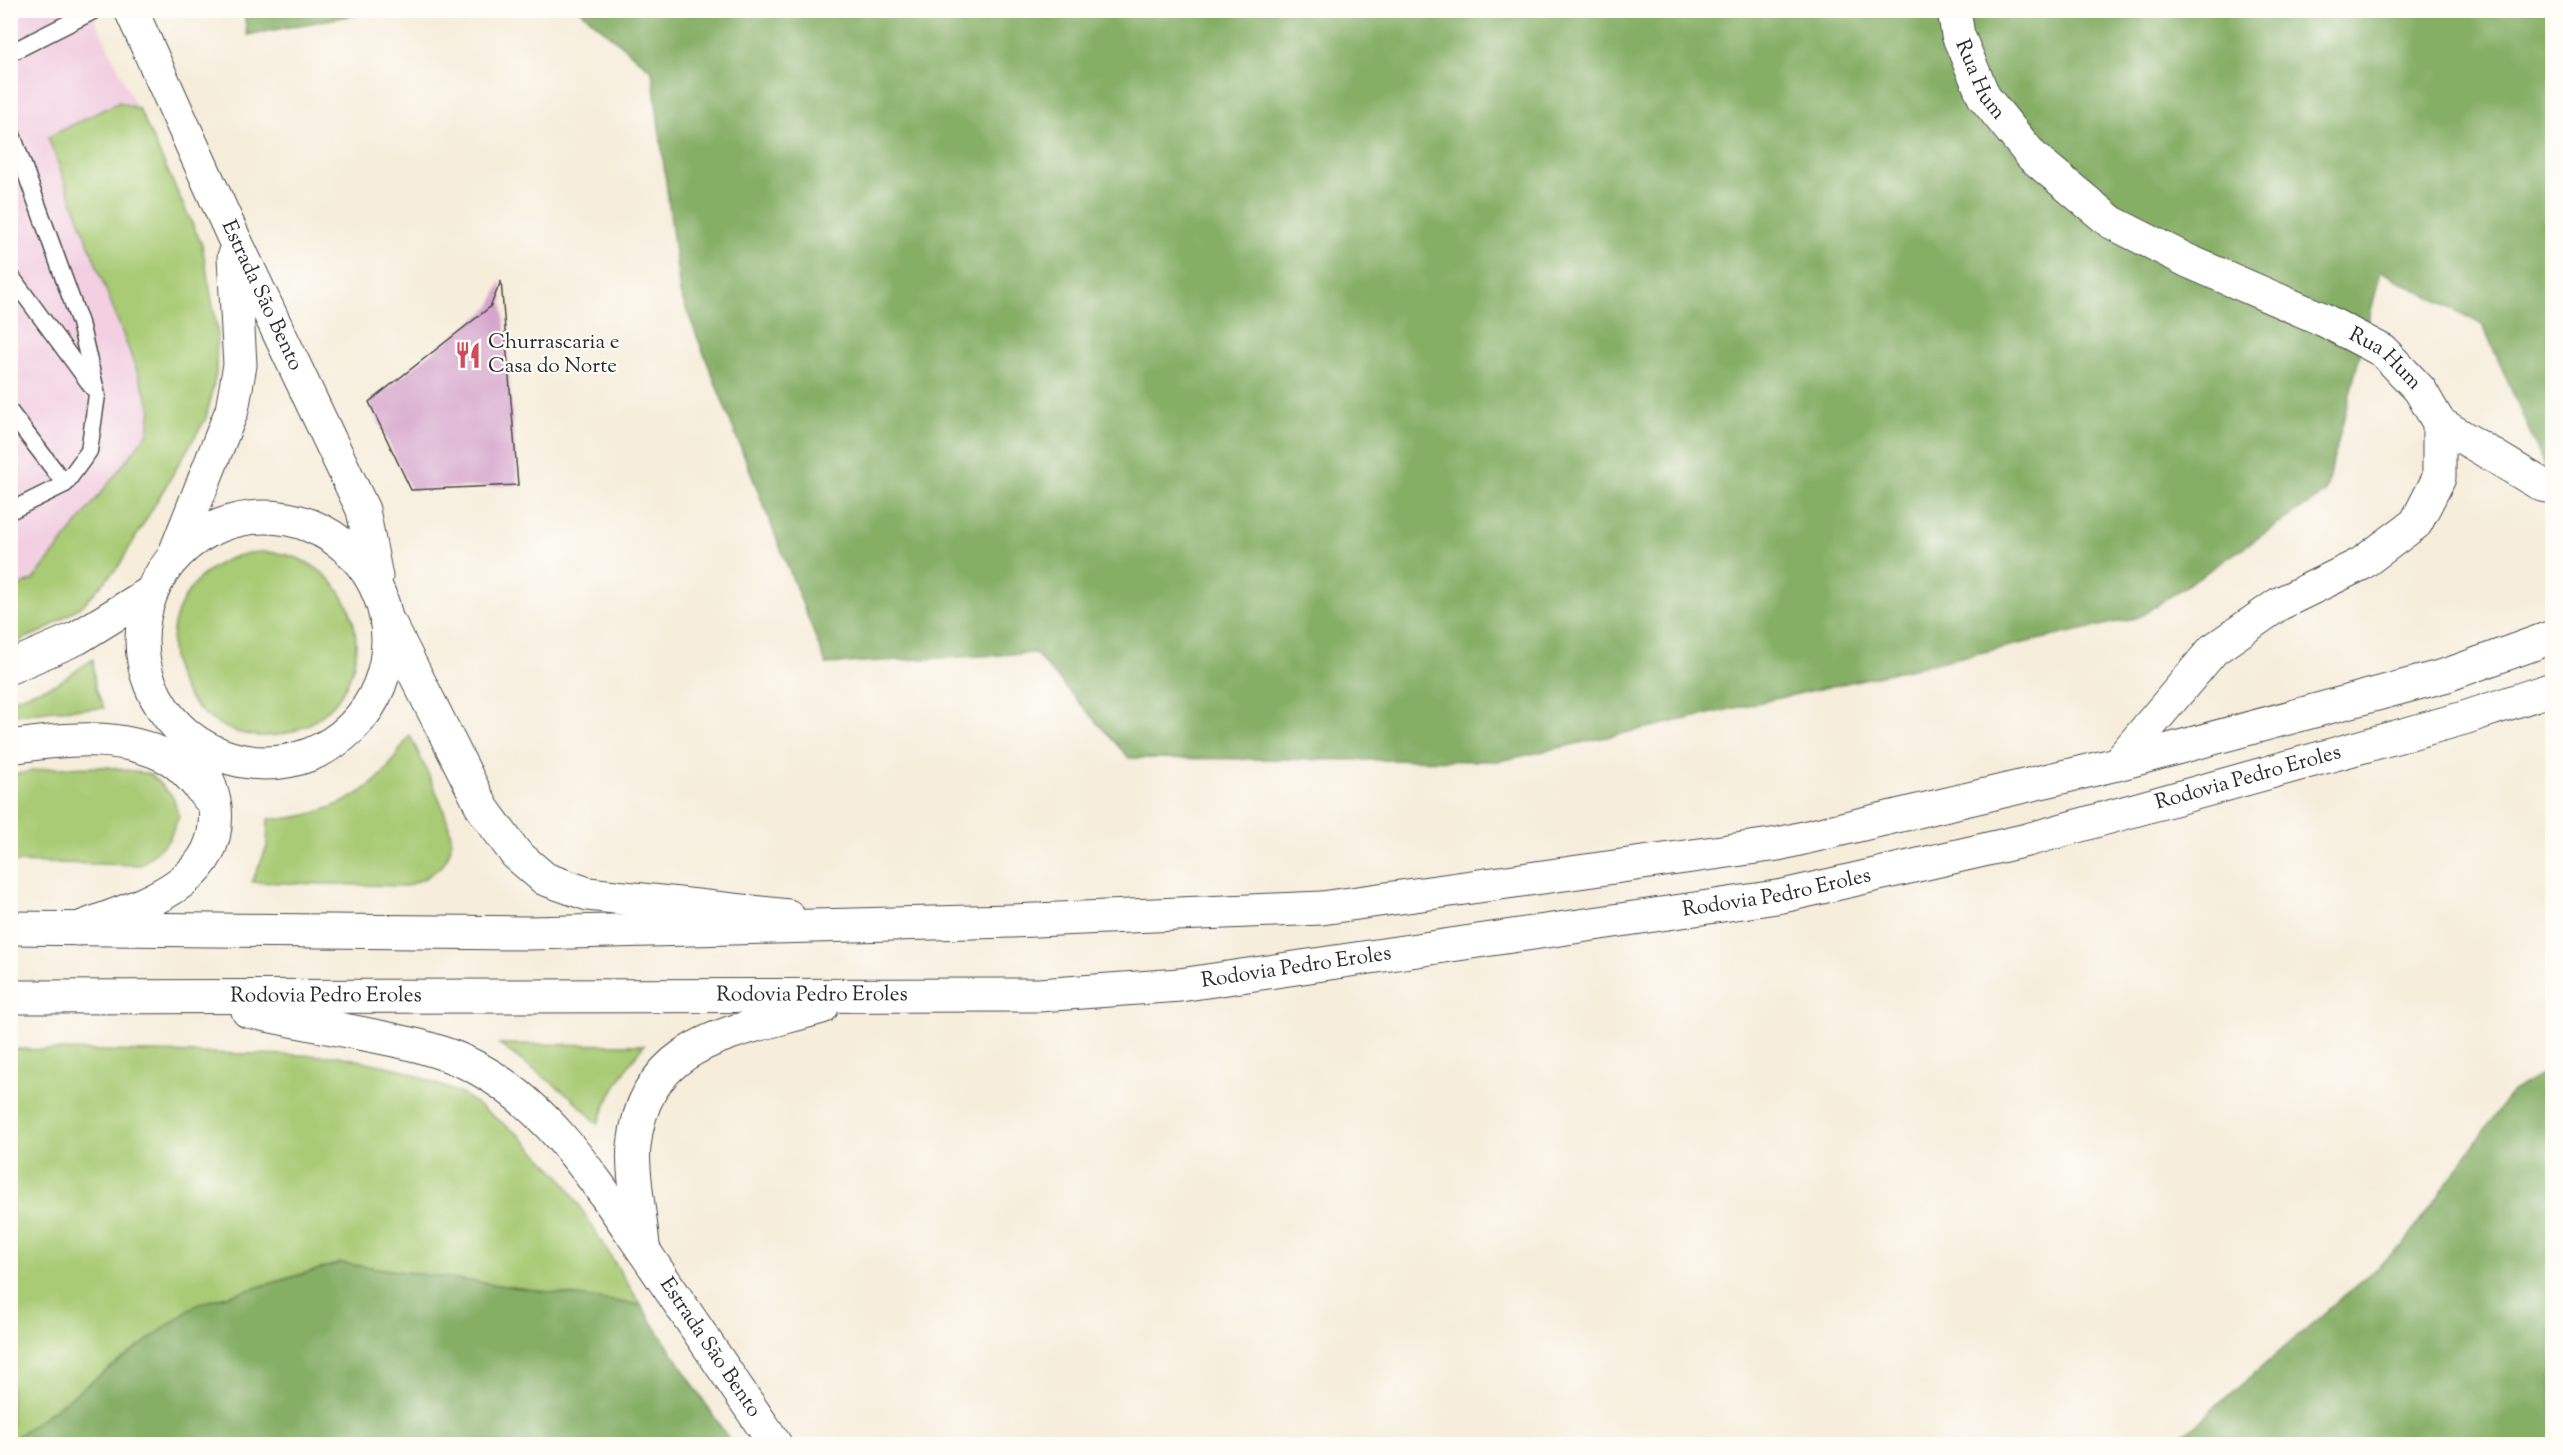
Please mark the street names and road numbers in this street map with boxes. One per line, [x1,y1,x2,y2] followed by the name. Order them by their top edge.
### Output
[1947,35,2012,127] street label: Rua Hum
[213,216,310,376] street label: Estrada São Bento
[2343,320,2428,397] street label: Rua Hum
[2152,738,2345,818] street label: Rodovia Pedro Eroles
[1680,861,1874,926] street label: Rodovia Pedro Eroles
[1199,939,1393,997] street label: Rodovia Pedro Eroles
[716,980,908,1011] street label: Rodovia Pedro Eroles
[230,981,422,1012] street label: Rodovia Pedro Eroles
[651,1272,768,1424] street label: Estrada São Bento

